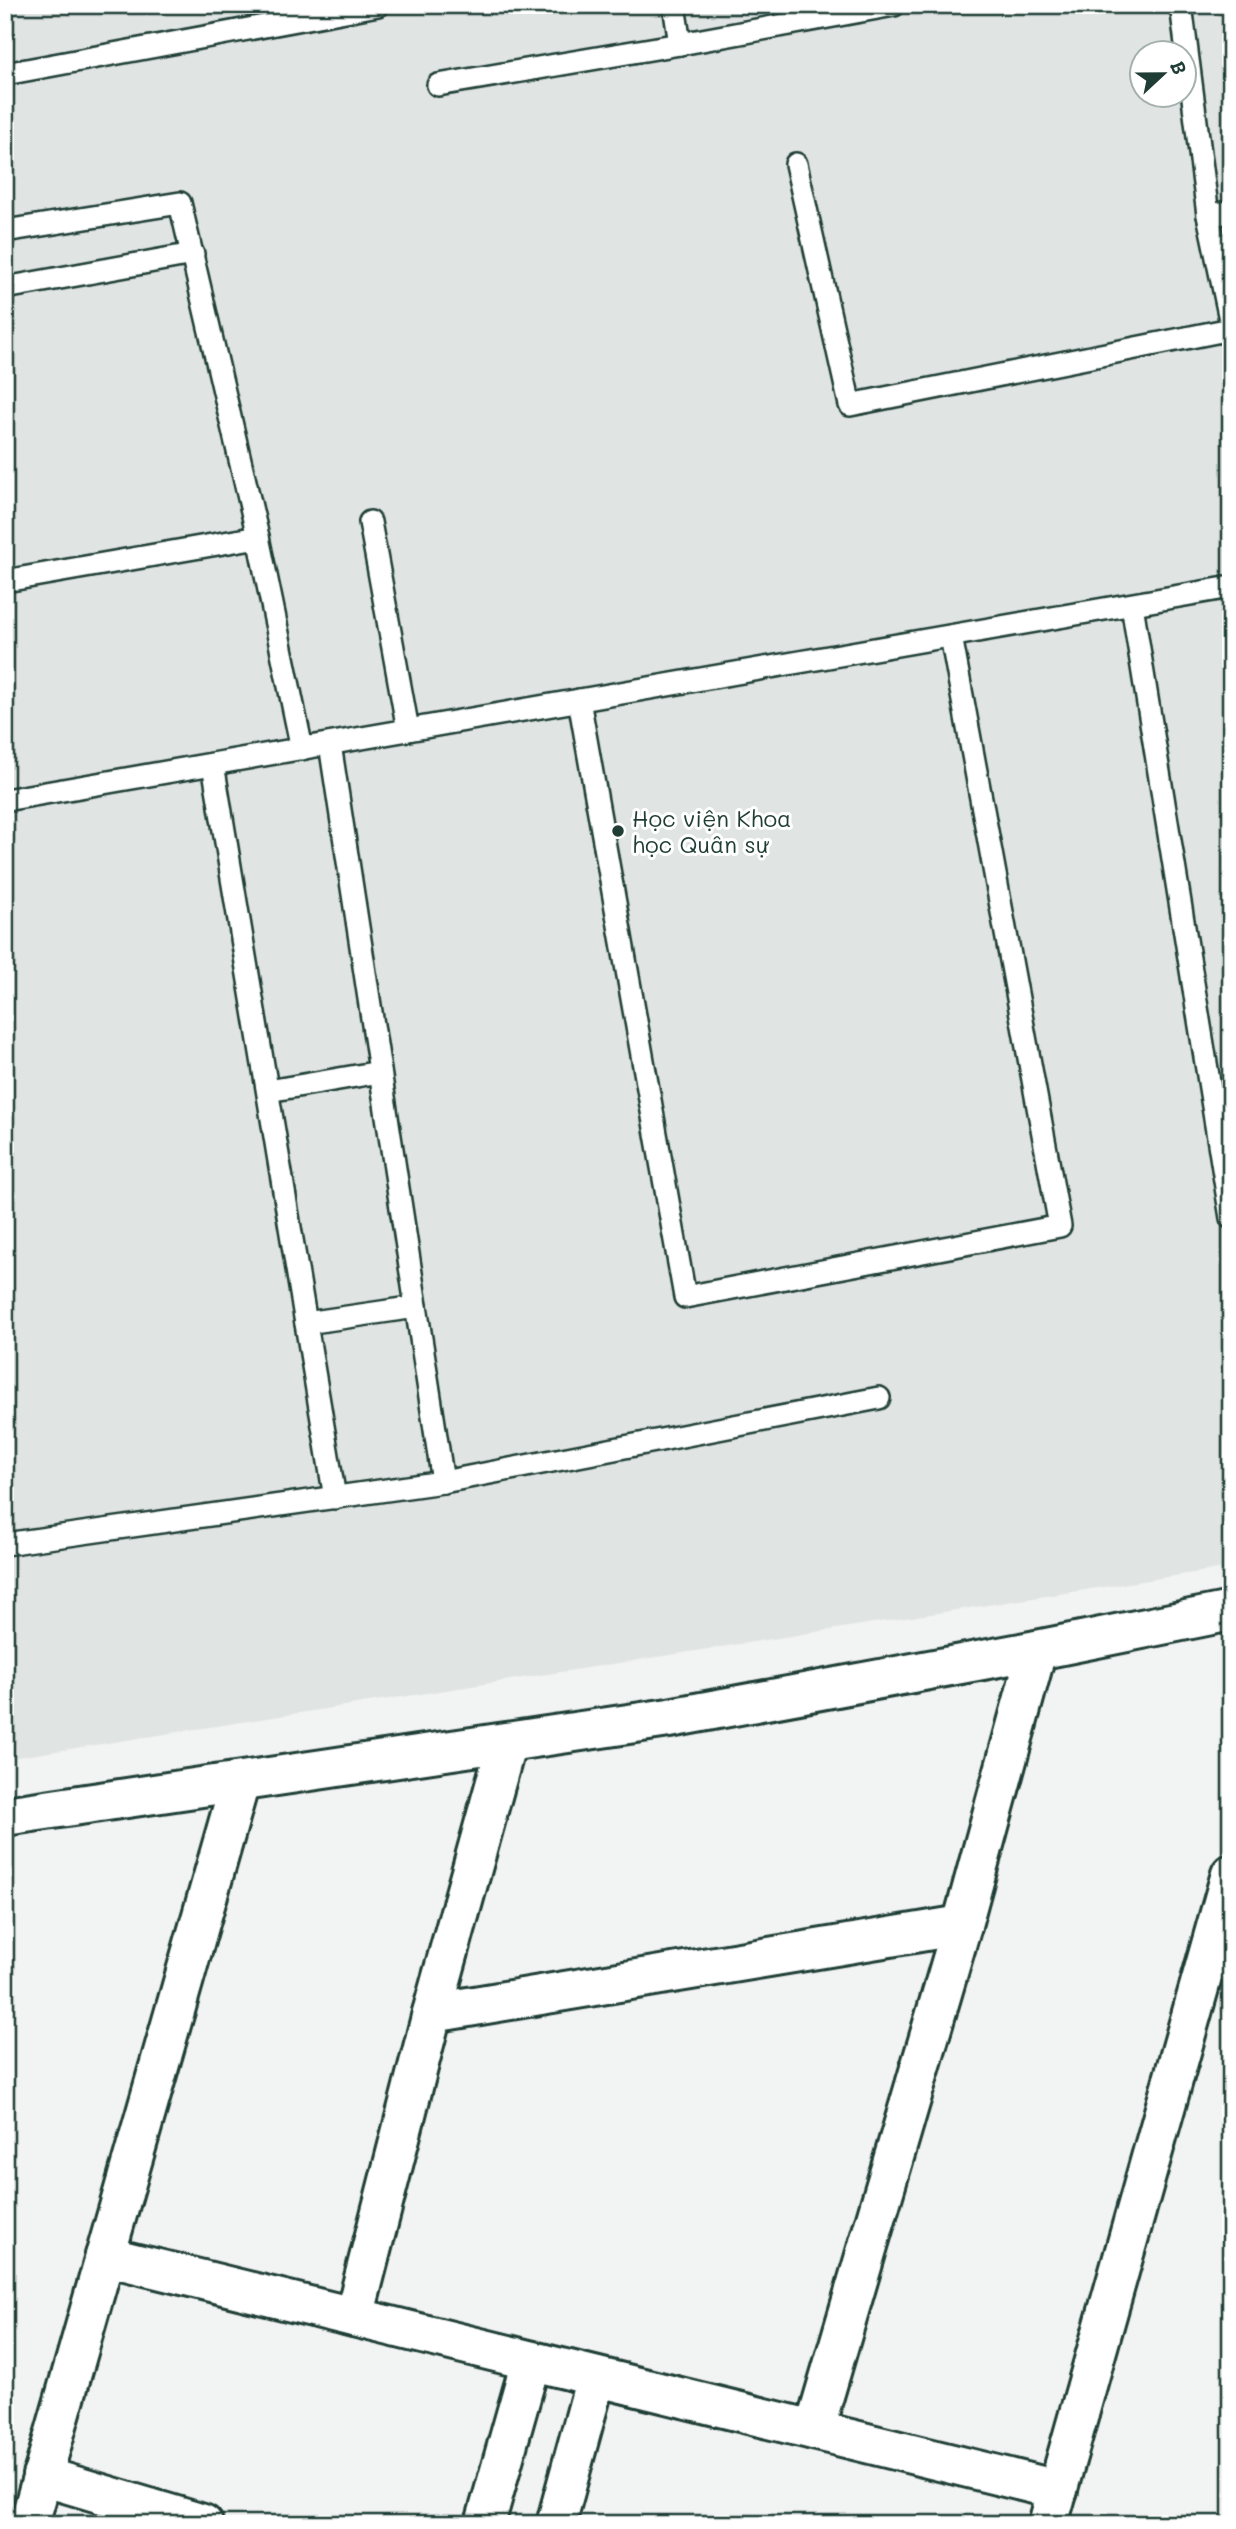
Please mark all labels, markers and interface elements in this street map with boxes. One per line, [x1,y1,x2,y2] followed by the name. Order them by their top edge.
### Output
[1128,38,1198,108] north arrow
[1165,57,1193,78] text: B
[632,803,791,859] place label: Học viện Khoa học Quân sự
[610,823,626,839] marker: Học viện Khoa học Quân sự

